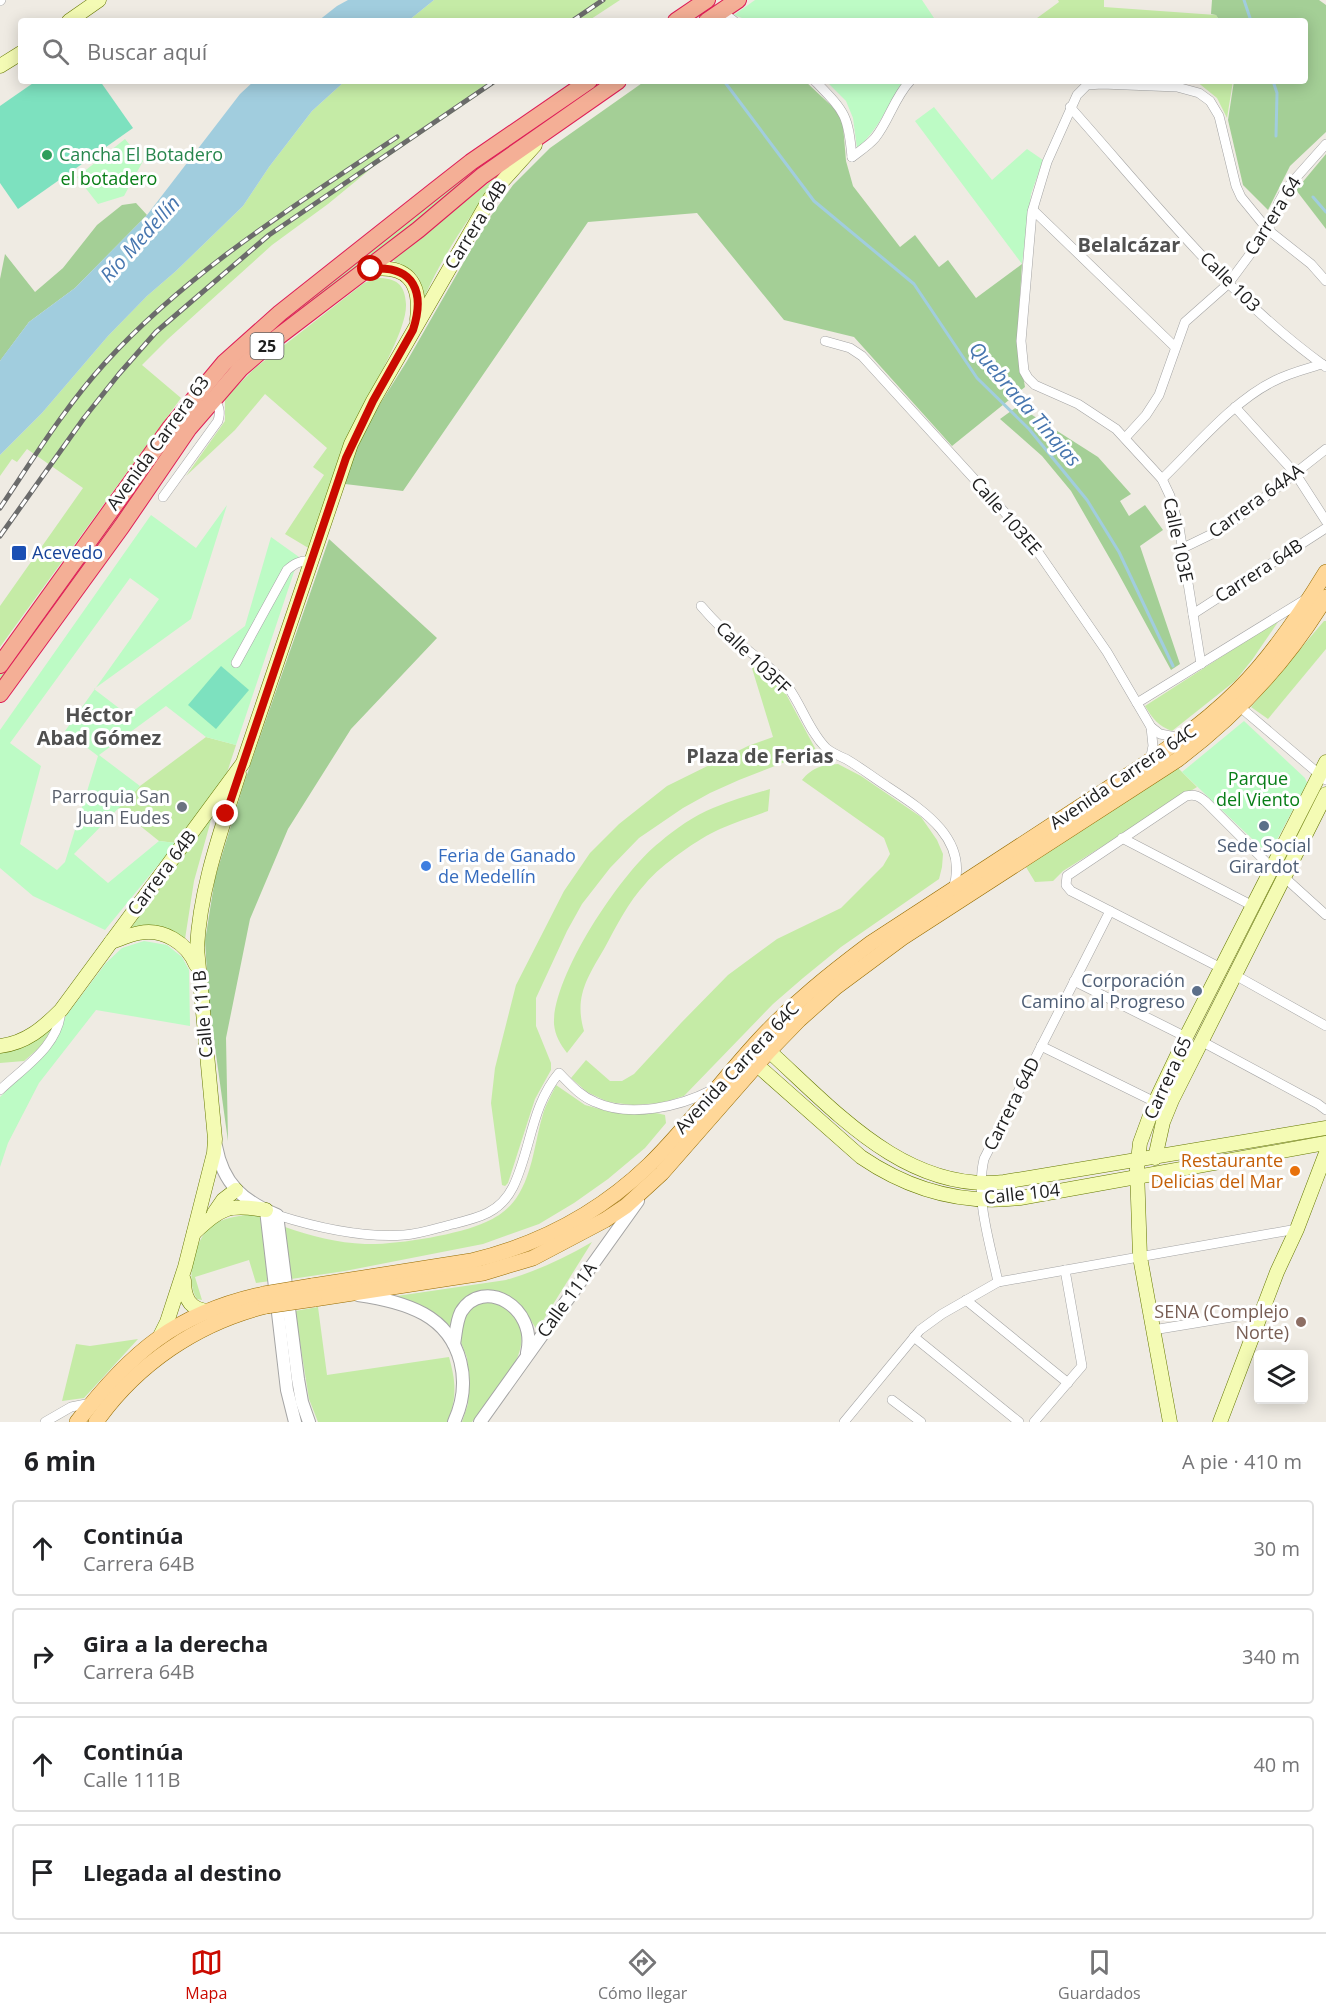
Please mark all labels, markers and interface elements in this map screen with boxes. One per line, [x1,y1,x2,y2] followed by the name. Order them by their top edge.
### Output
[18,18,1308,84] search box
[39,35,72,68] icon: search
[87,36,207,66] text: Buscar aquí
[59,142,223,166] place label: Cancha El Botadero
[40,148,54,162] marker: Cancha El Botadero
[61,166,157,190] park label: el botadero
[1238,171,1306,259] street label: Carrera 64
[438,176,512,273] street label: Carrera 64B
[94,190,186,288] water label: Río Medellín
[1078,231,1180,258] district label: Belalcázar
[1195,246,1266,317] street label: Calle 103
[357,255,383,281] route start
[250,333,284,359] road number: 25
[964,335,1087,472] water label: Quebrada Tinajas
[100,370,214,514] street label: Avenida Carrera 63
[1203,457,1308,543] street label: Carrera 64AA
[966,471,1047,559] street label: Calle 103EE
[1158,495,1200,584] street label: Calle 103E
[1210,533,1307,608] street label: Carrera 64B
[32,540,103,564] place label: Acevedo
[10,544,28,562] marker: Acevedo
[711,616,796,699] street label: Calle 103FF
[37,701,161,751] district label: Héctor Abad Gómez
[1044,718,1200,834] street label: Avenida Carrera 64C
[686,742,834,769] district label: Plaza de Ferias
[1216,766,1300,811] park label: Parque del Viento
[51,784,170,829] place label: Parroquia San Juan Eudes
[175,800,189,814] marker: Parroquia San Juan Eudes
[212,800,238,826] route end
[1257,819,1271,833] marker: Sede Social Girardot
[121,825,201,920] street label: Carrera 64B
[1217,833,1311,878] place label: Sede Social Girardot
[438,843,576,888] place label: Feria de Ganado de Medellín
[419,859,433,873] marker: Feria de Ganado de Medellín
[1021,968,1185,1013] place label: Corporación Camino al Progreso
[186,969,218,1059] street label: Calle 111B
[1190,984,1204,998] marker: Corporación Camino al Progreso
[669,996,804,1138] street label: Avenida Carrera 64C
[1137,1032,1197,1123] street label: Carrera 65
[977,1053,1045,1154] street label: Carrera 64D
[1150,1148,1284,1193] place label: Restaurante Delicias del Mar
[1288,1164,1302,1178] marker: Restaurante Delicias del Mar
[983,1177,1061,1209] street label: Calle 104
[531,1256,602,1342] street label: Calle 111A
[1154,1299,1289,1344] place label: SENA (Complejo Norte)
[1294,1315,1308,1329] marker: SENA (Complejo Norte)
[1254,1350,1308,1404] map controls
[1254,1350,1308,1404] button: layers
[24,1443,96,1479] text: 6 min
[1182,1448,1302,1475] text: A pie · 410 m
[83,1520,184,1550] text: Continúa
[26,1532,59,1565] icon: ahead
[1253,1535,1300,1562] text: 30 m
[83,1550,195,1577] text: Carrera 64B
[83,1628,268,1658] text: Gira a la derecha
[26,1640,59,1673] icon: right
[1242,1643,1300,1670] text: 340 m
[83,1658,195,1685] text: Carrera 64B
[83,1736,184,1766] text: Continúa
[26,1748,59,1781] icon: ahead
[1253,1751,1300,1778] text: 40 m
[83,1766,180,1793] text: Calle 111B
[26,1856,59,1889] icon: arrive
[83,1857,282,1887] text: Llegada al destino
[185,1946,227,2004] tab: Mapa
[598,1946,687,2004] tab: Cómo llegar
[1058,1946,1141,2004] tab: Guardados

